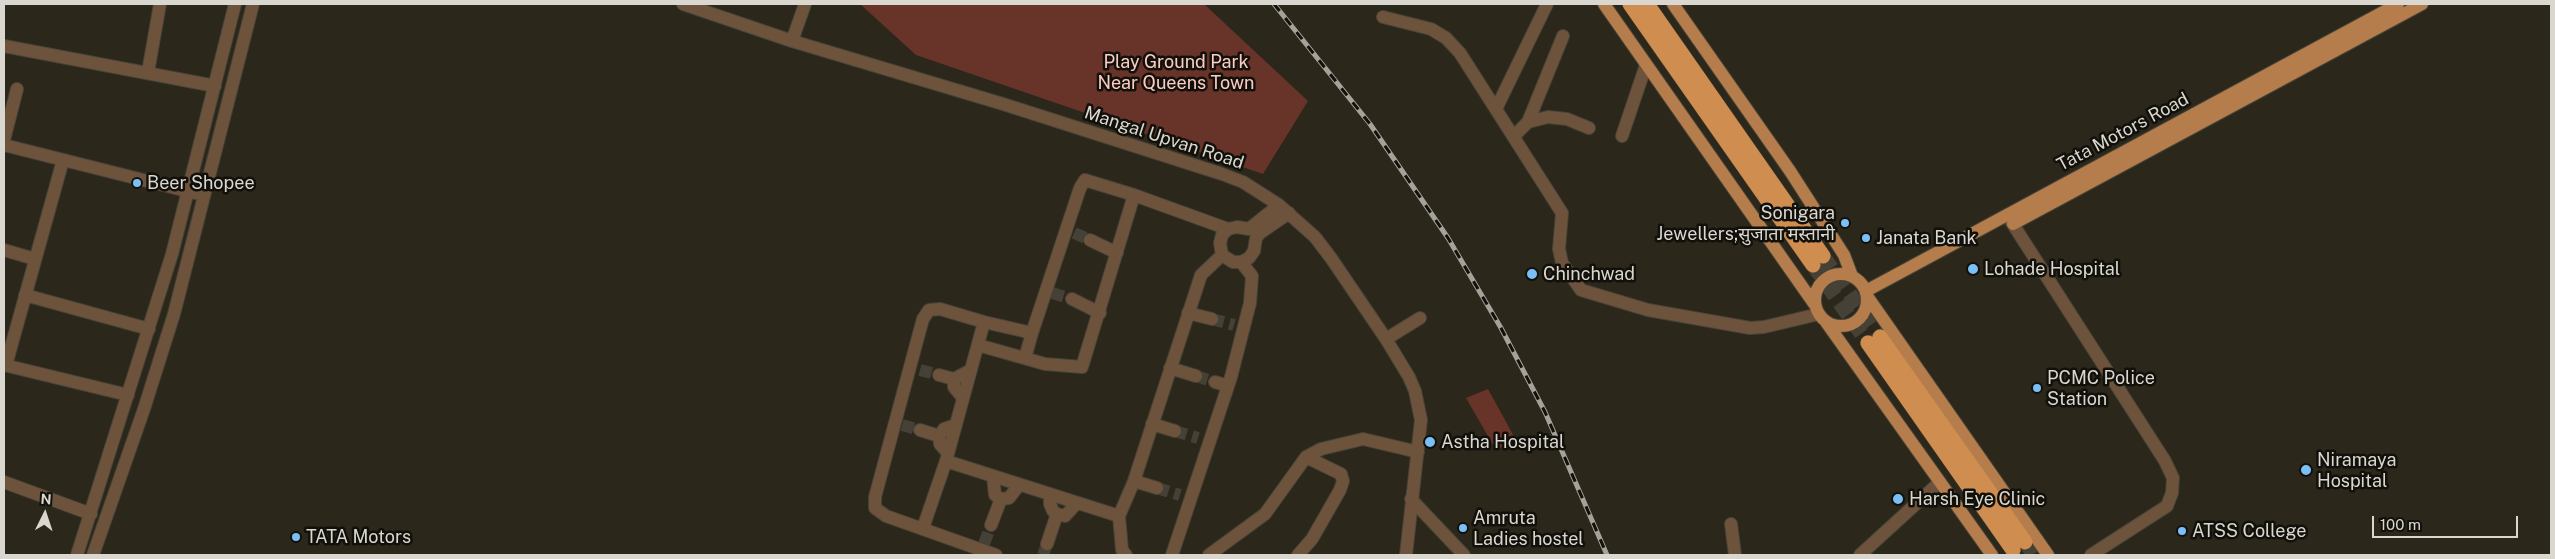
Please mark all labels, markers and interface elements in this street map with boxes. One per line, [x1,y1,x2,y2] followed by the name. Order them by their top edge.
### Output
[1098,51,1254,94] park label: Play Ground Park Near Queens Town
[2053,88,2193,176] street label: Tata Motors Road
[1082,102,1246,174] street label: Mangal Upvan Road
[147,172,255,194] place label: Beer Shopee
[131,177,143,189] marker: Beer Shopee
[1656,202,1835,244] place label: Sonigara Jewellers;सुजाता मस्तानी
[1839,217,1851,229] marker: Sonigara Jewellers;सुजाता मस्तानी
[1876,227,1977,249] place label: Janata Bank
[1860,232,1872,244] marker: Janata Bank
[1984,258,2120,280] place label: Lohade Hospital
[1966,262,1980,276] marker: Lohade Hospital
[1543,263,1635,285] place label: Chinchwad
[1525,267,1539,281] marker: Chinchwad
[2047,367,2155,409] place label: PCMC Police Station
[2031,382,2043,394] marker: PCMC Police Station
[1441,431,1565,453] place label: Astha Hospital
[1423,435,1437,449] marker: Astha Hospital
[2317,449,2396,492] place label: Niramaya Hospital
[2299,463,2313,477] marker: Niramaya Hospital
[1909,488,2045,510] place label: Harsh Eye Clinic
[20,489,70,539] north arrow
[40,491,52,507] text: N
[1891,492,1905,506] marker: Harsh Eye Clinic
[2375,506,2521,538] scale bar
[1473,507,1584,550] place label: Amruta Ladies hostel
[2380,516,2421,533] text: 100 m
[2192,520,2306,542] place label: ATSS College
[1457,522,1469,534] marker: Amruta Ladies hostel
[2176,525,2188,537] marker: ATSS College
[306,526,411,548] place label: TATA Motors
[290,531,302,543] marker: TATA Motors

